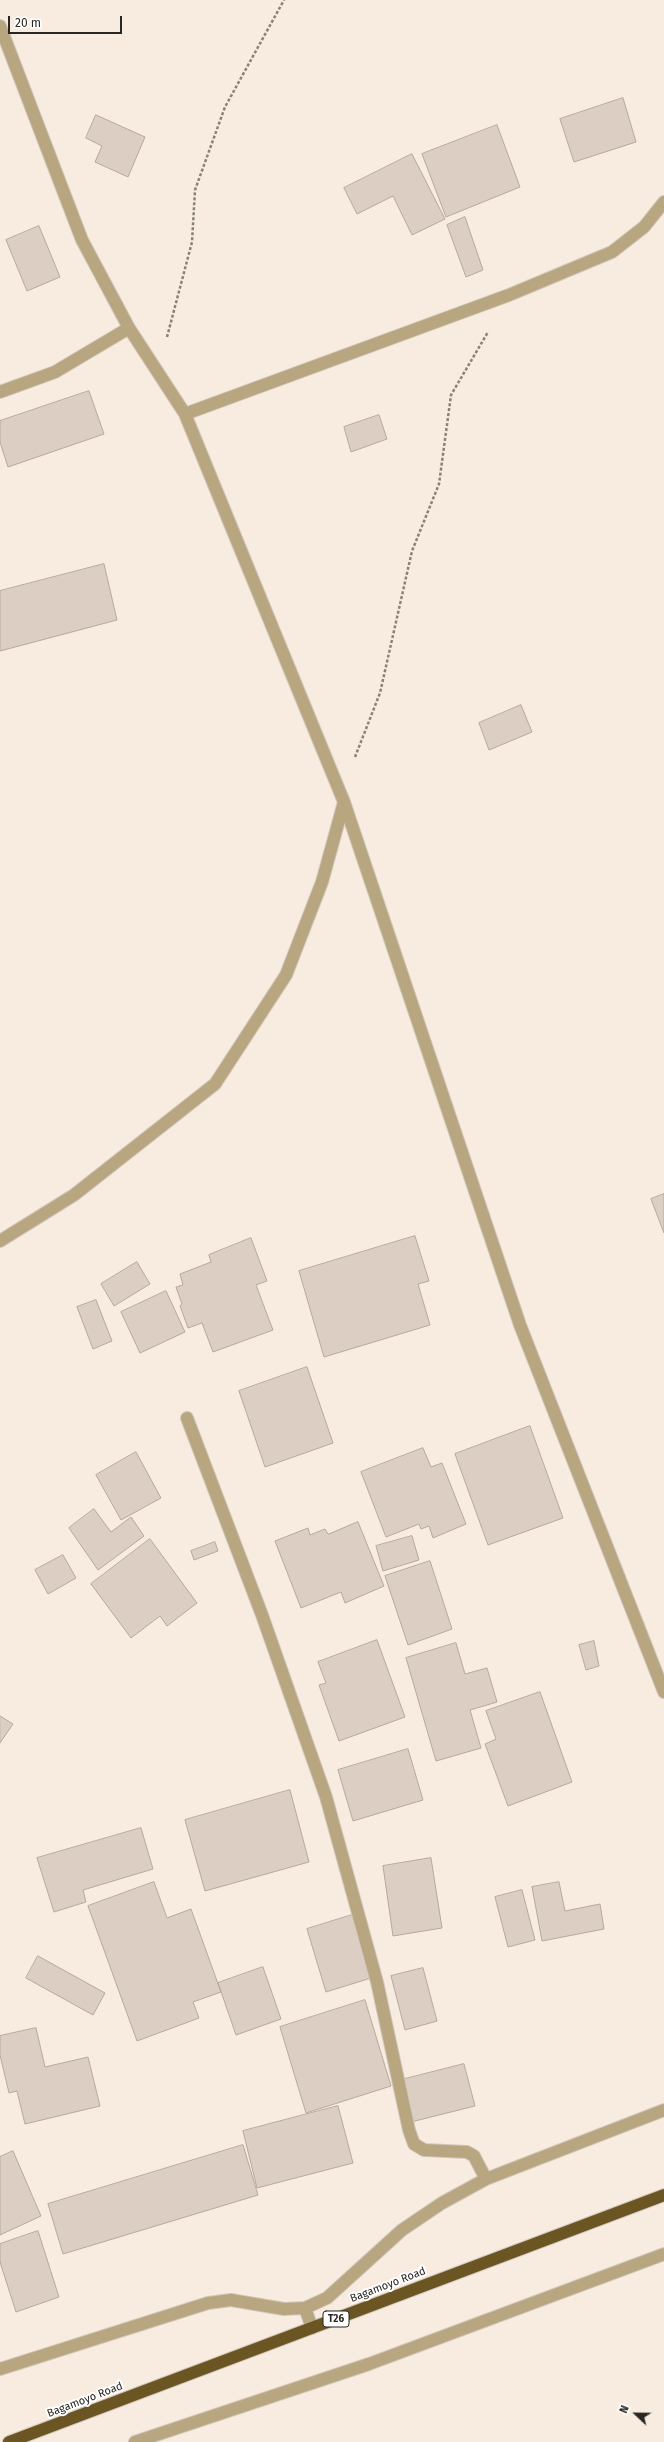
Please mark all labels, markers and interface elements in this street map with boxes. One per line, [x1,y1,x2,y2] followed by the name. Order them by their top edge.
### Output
[10,8,124,34] scale bar
[15,16,41,30] text: 20 m
[348,2265,428,2305] street label: Bagamoyo Road
[323,2311,349,2327] road number: T26
[45,2380,125,2420] street label: Bagamoyo Road
[616,2394,656,2434] north arrow
[617,2404,632,2415] text: N

